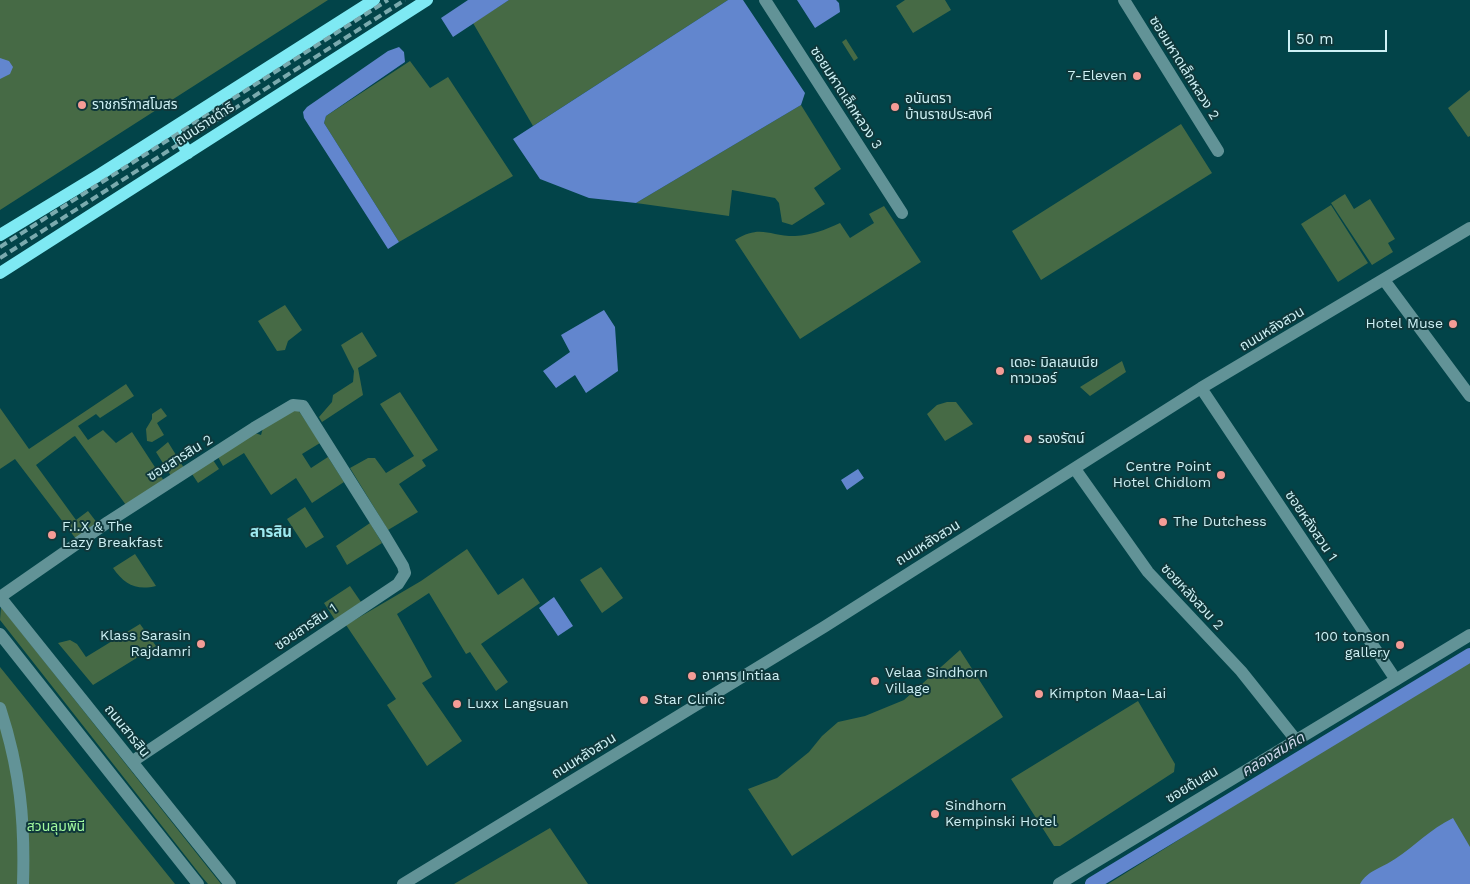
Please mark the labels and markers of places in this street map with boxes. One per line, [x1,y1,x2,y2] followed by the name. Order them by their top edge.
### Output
[1068,68,1127,84] place label: 7-Eleven
[1131,70,1143,82] marker: 7-Eleven
[905,91,992,124] place label: อนันตรา บ้านราชประสงค์
[92,97,178,113] place label: ราชกรีฑาสโมสร
[76,99,88,111] marker: ราชกรีฑาสโมสร
[889,101,901,113] marker: อนันตรา บ้านราชประสงค์
[1366,316,1443,332] place label: Hotel Muse
[1447,318,1459,330] marker: Hotel Muse
[1010,355,1098,388] place label: เดอะ มิลเลนเนีย ทาวเวอร์
[994,365,1006,377] marker: เดอะ มิลเลนเนีย ทาวเวอร์
[1038,431,1085,447] place label: รองรัตน์
[1022,433,1034,445] marker: รองรัตน์
[1113,459,1211,492] place label: Centre Point Hotel Chidlom
[1215,469,1227,481] marker: Centre Point Hotel Chidlom
[1173,514,1267,530] place label: The Dutchess
[1157,516,1169,528] marker: The Dutchess
[62,519,163,552] place label: F.I.X & The Lazy Breakfast
[46,529,58,541] marker: F.I.X & The Lazy Breakfast
[100,628,191,660] place label: Klass Sarasin Rajdamri
[1315,629,1390,662] place label: 100 tonson gallery
[195,638,207,650] marker: Klass Sarasin Rajdamri
[1394,639,1406,651] marker: 100 tonson gallery
[885,665,988,698] place label: Velaa Sindhorn Village
[702,668,780,684] place label: อาคาร Intiaa
[686,670,698,682] marker: อาคาร Intiaa
[869,675,881,687] marker: Velaa Sindhorn Village
[1049,686,1166,702] place label: Kimpton Maa-Lai
[1033,688,1045,700] marker: Kimpton Maa-Lai
[654,692,725,708] place label: Star Clinic
[638,694,650,706] marker: Star Clinic
[467,696,569,712] place label: Luxx Langsuan
[451,698,463,710] marker: Luxx Langsuan
[945,798,1057,830] place label: Sindhorn Kempinski Hotel
[929,808,941,820] marker: Sindhorn Kempinski Hotel

